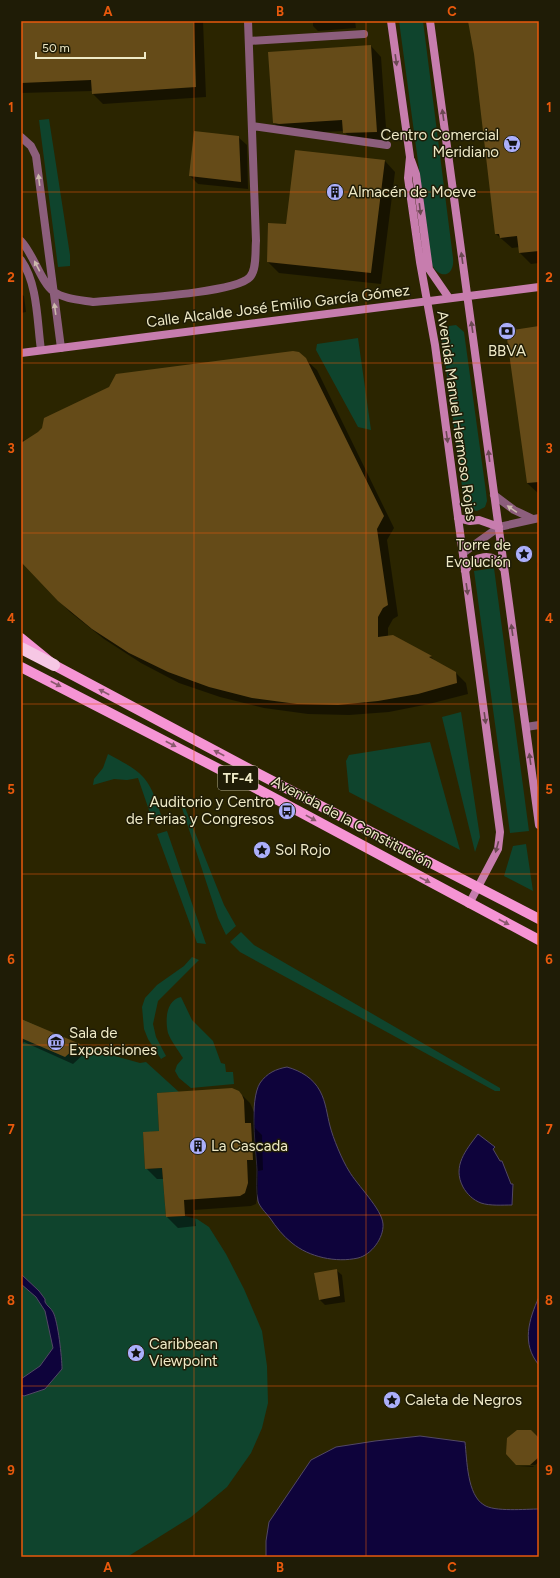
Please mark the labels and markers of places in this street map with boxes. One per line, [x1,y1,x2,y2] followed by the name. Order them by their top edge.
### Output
[380,126,499,161] place label: Centro Comercial Meridiano
[502,134,522,154] supermarket icon: Centro Comercial Meridiano
[325,182,345,202] building icon: Almacén de Moeve
[348,183,476,201] place label: Almacén de Moeve
[497,321,517,341] bank icon: BBVA
[488,342,526,360] place label: BBVA
[445,536,511,571] place label: Torre de Evolución
[514,544,534,564] place icon: Torre de Evolución
[126,793,274,828] place label: Auditorio y Centro de Ferias y Congresos
[277,801,297,821] bus stop icon: Auditorio y Centro de Ferias y Congresos
[252,840,272,860] place icon: Sol Rojo
[275,841,331,859] place label: Sol Rojo
[69,1024,157,1059] place label: Sala de Exposiciones
[46,1032,66,1052] museum icon: Sala de Exposiciones
[188,1136,208,1156] building icon: La Cascada
[211,1137,288,1155] place label: La Cascada
[149,1335,218,1370] place label: Caribbean Viewpoint
[126,1343,146,1363] place icon: Caribbean Viewpoint
[382,1390,402,1410] place icon: Caleta de Negros
[405,1391,522,1409] place label: Caleta de Negros

